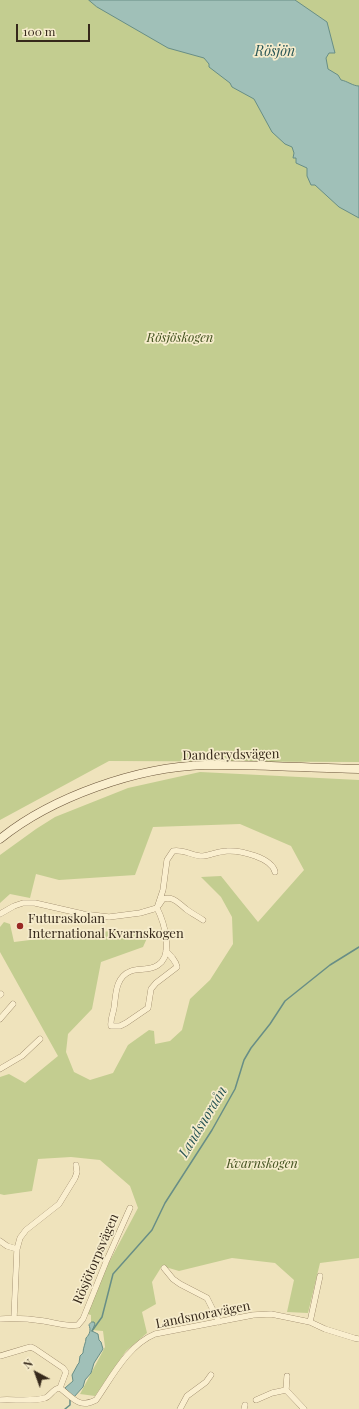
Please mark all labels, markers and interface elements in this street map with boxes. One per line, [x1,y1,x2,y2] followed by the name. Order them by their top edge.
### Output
[18,16,92,42] scale bar
[23,23,55,39] text: 100 m
[255,44,295,60] water label: Rösjön
[147,330,213,346] park label: Rösjöskogen
[182,746,280,764] street label: Danderydsvägen
[28,911,184,942] place label: Futuraskolan International Kvarnskogen
[15,921,25,931] marker: Futuraskolan International Kvarnskogen
[175,1083,231,1161] water label: Landsnoraån
[226,1156,298,1172] park label: Kvarnskogen
[70,1211,122,1307] street label: Rösjötorpsvägen
[154,1298,252,1332] street label: Landsnoravägen
[16,1353,56,1393] north arrow
[20,1355,36,1372] text: N

